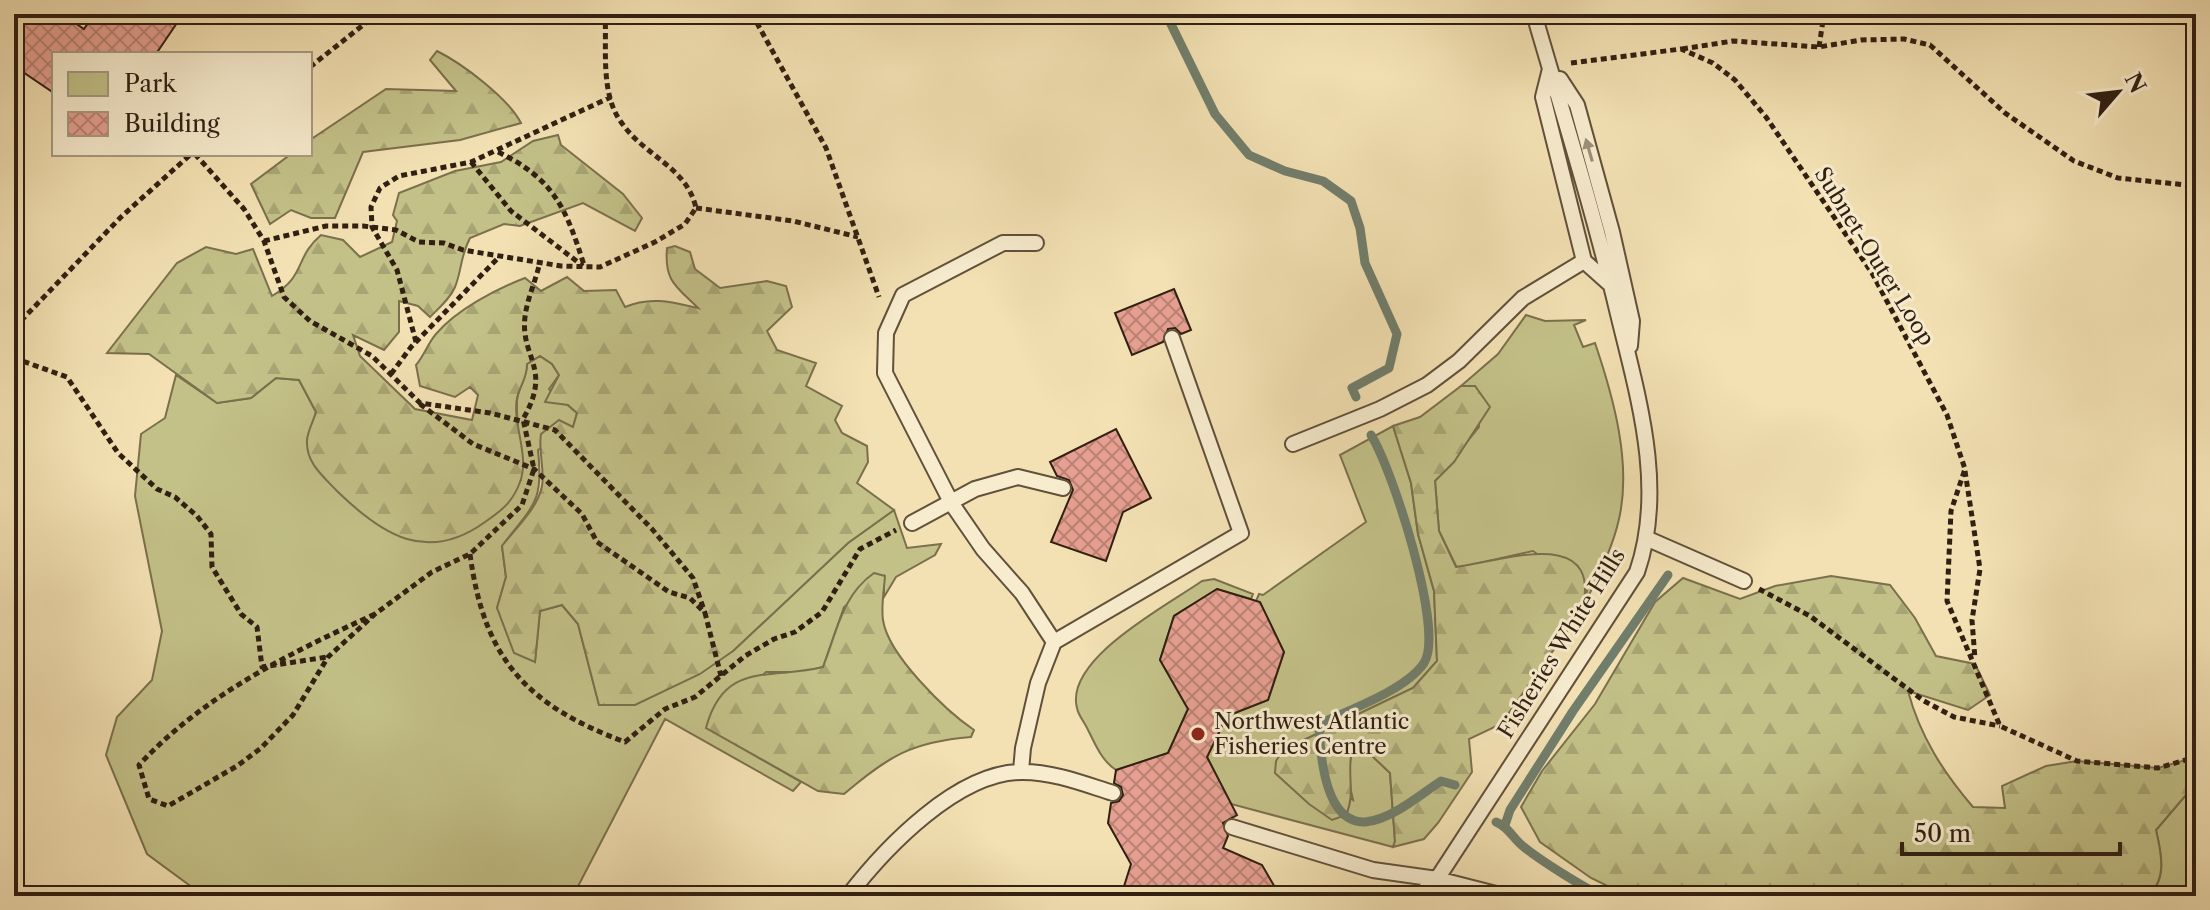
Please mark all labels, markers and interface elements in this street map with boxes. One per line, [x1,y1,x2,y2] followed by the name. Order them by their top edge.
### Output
[52,52,312,156] legend
[2078,52,2158,132] north arrow
[2119,68,2152,98] text: N
[124,69,177,98] text: Park
[124,109,220,138] text: Building
[1582,137,1595,161] one-way arrow
[1809,162,1940,351] street label: Subnet-Outer Loop
[1492,543,1631,743] street label: Fisheries White Hills
[1214,708,1409,760] place label: Northwest Atlantic Fisheries Centre
[1189,725,1207,743] marker: Northwest Atlantic Fisheries Centre
[1902,806,2120,856] scale bar
[1914,819,1971,848] text: 50 m

